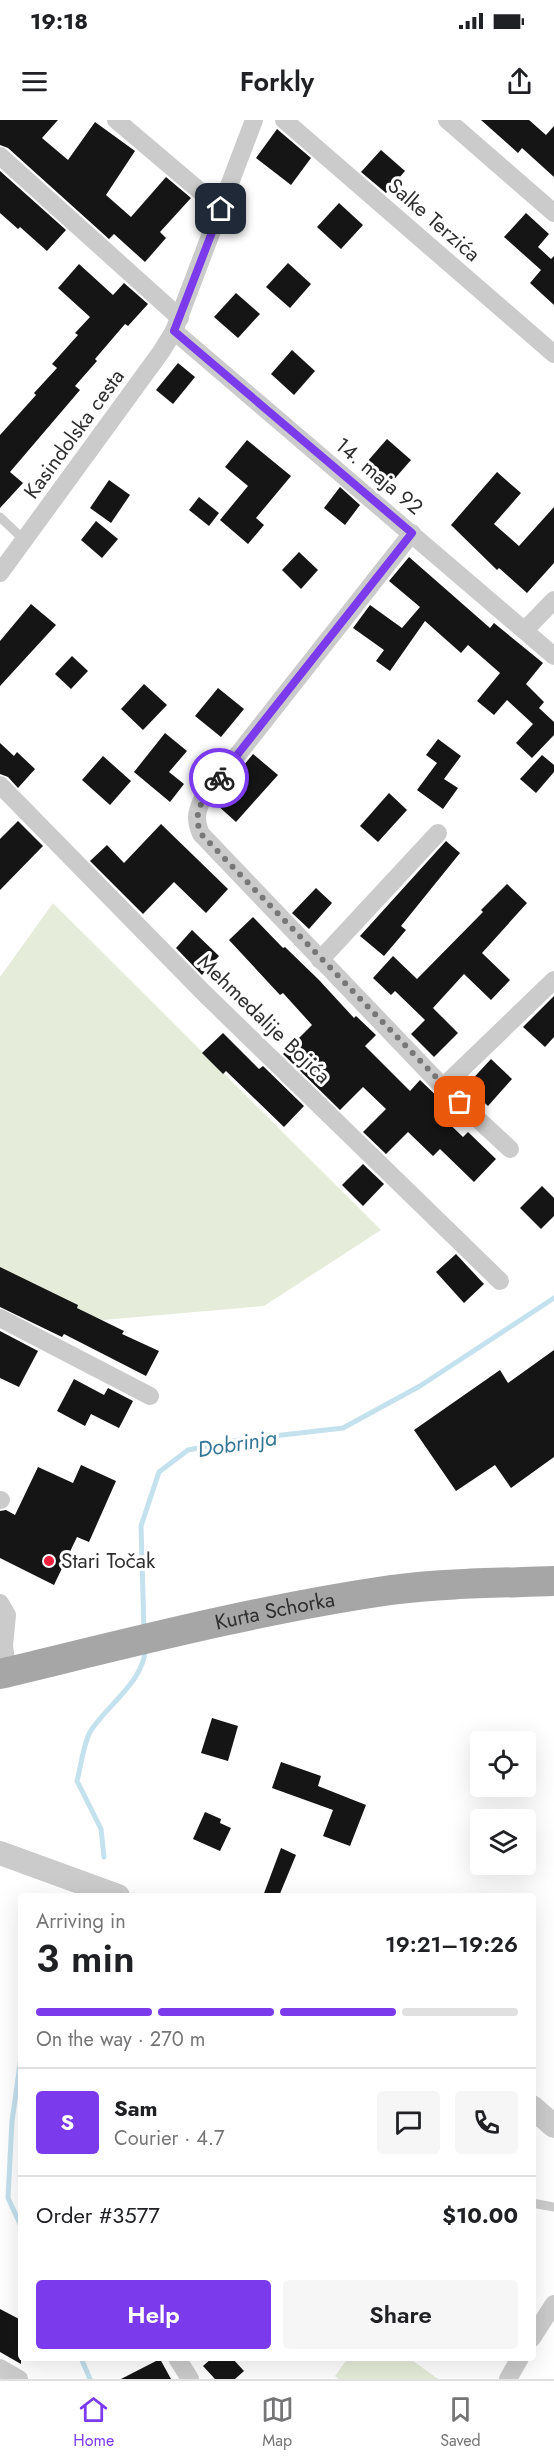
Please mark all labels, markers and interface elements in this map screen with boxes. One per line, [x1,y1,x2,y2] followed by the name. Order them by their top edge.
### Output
[30,5,88,37] text: 19:18
[240,62,314,101] text: Forkly
[18,65,51,98] icon: menu
[503,65,536,98] icon: share
[381,171,487,269] street label: Salke Terzića
[195,183,246,234] pin
[204,192,237,225] icon: home
[17,363,131,505] street label: Kasindolska cesta
[329,430,429,522] street label: 14. maja 92
[189,748,249,808] courier
[203,762,236,795] icon: bike
[191,947,337,1091] street label: Mehmedalije Bojića
[434,1076,485,1127] pin
[443,1085,476,1118] icon: bag
[195,1421,279,1465] water label: Dobrinja
[61,1546,156,1576] place label: Stari Točak
[42,1554,56,1568] marker: Stari Točak
[212,1584,337,1637] street label: Kurta Schorka
[470,1731,536,1875] map controls
[470,1731,536,1797] button: locate
[470,1809,536,1875] button: layers
[36,1907,126,1936] text: Arriving in
[385,1928,518,1960] text: 19:21–19:26
[36,1930,135,1987] text: 3 min
[36,2025,205,2054] text: On the way · 270 m
[377,2091,440,2154] button: chat
[455,2091,518,2154] button: phone
[114,2092,158,2124] text: Sam
[61,2106,74,2138] text: S
[114,2124,225,2153] text: Courier · 4.7
[36,2199,160,2231] text: Order #3577
[442,2199,518,2231] text: $10.00
[36,2280,271,2349] button: Help
[283,2280,518,2349] button: Share
[73,2393,114,2452] tab: Home
[261,2393,294,2452] tab: Map
[440,2393,481,2452] tab: Saved

